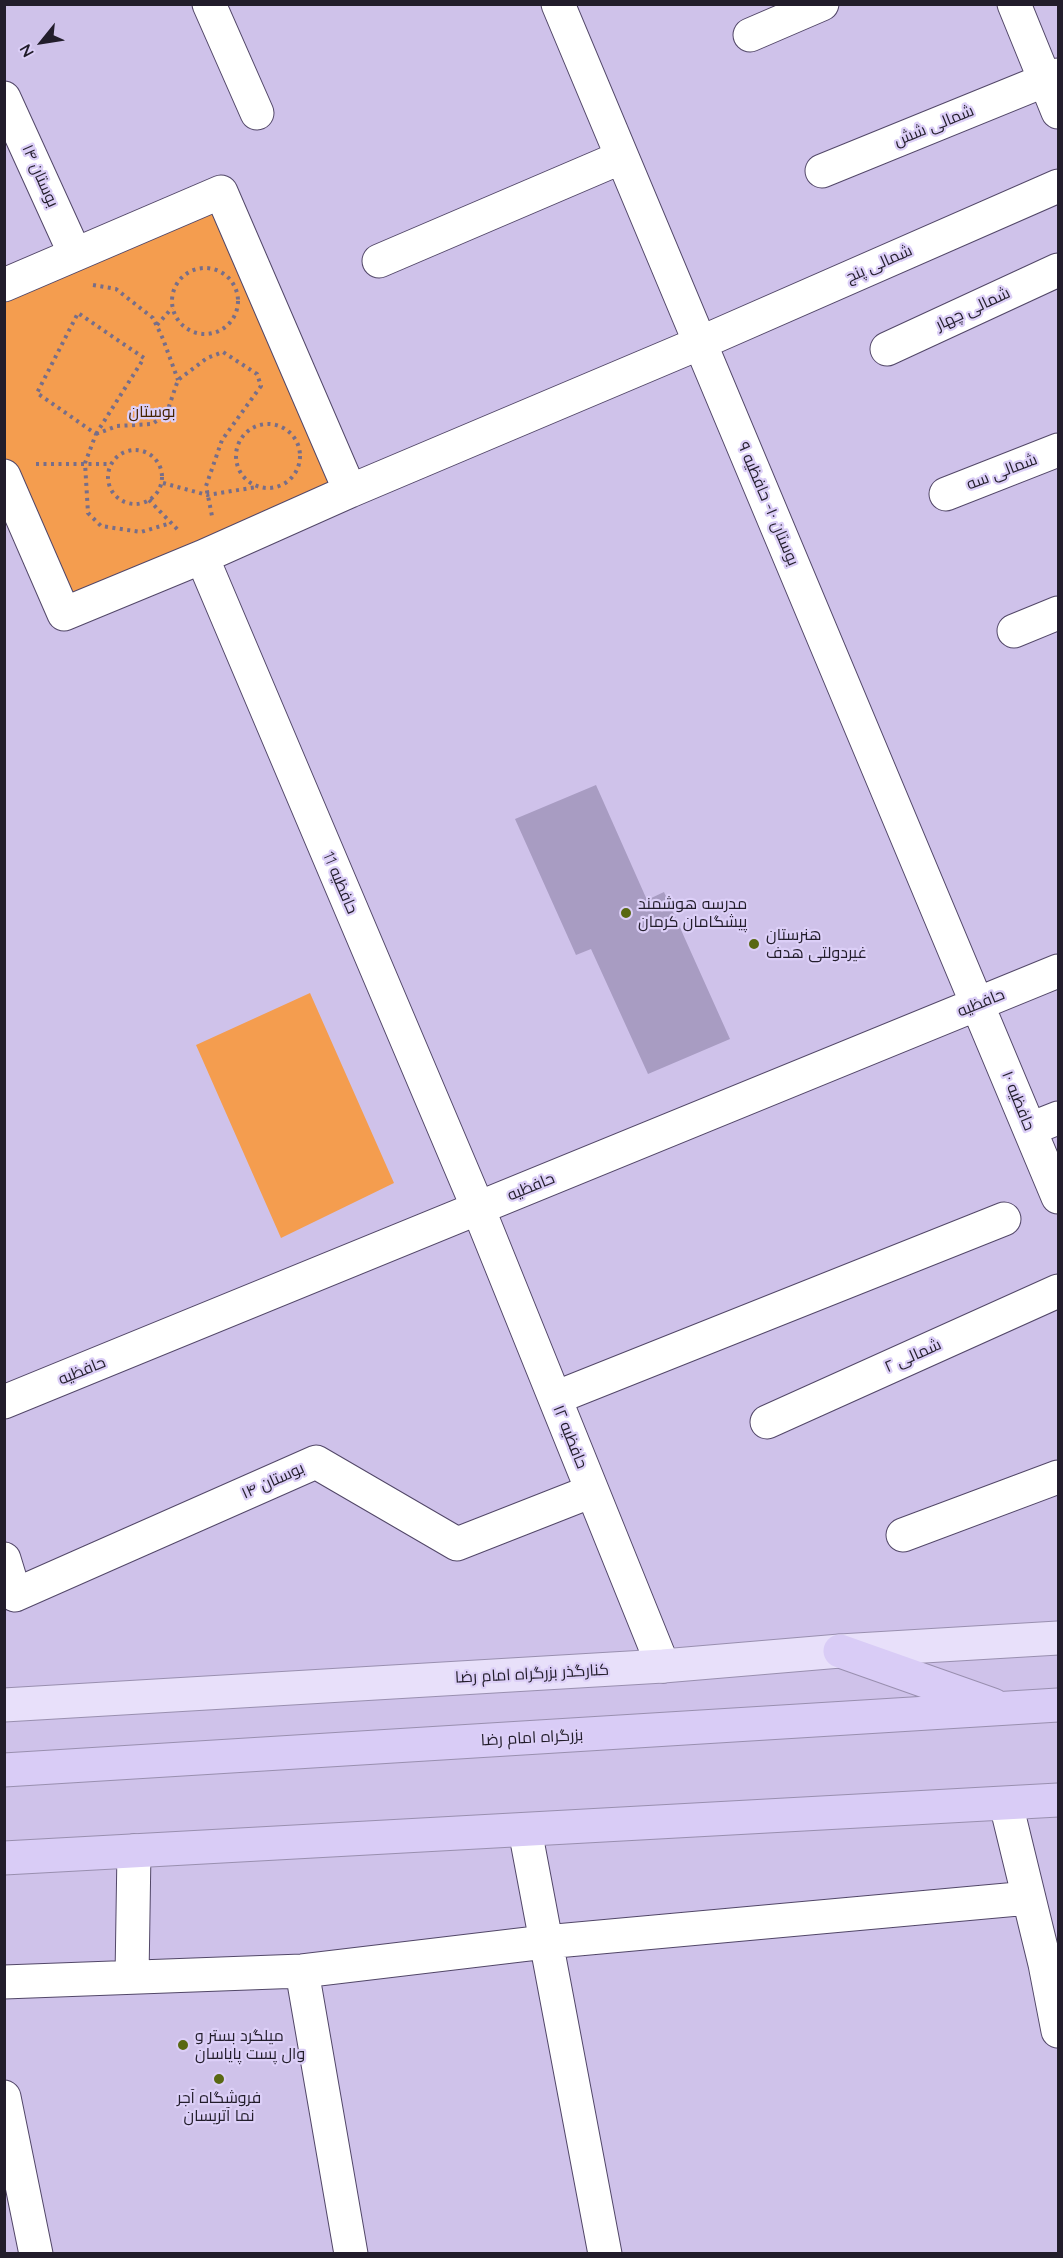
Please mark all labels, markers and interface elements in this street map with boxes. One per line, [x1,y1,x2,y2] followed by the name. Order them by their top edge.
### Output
[12,12,72,72] north arrow
[15,41,38,61] text: N
[891,101,977,151] street label: شمالی شش
[18,142,62,210] street label: بوستان ۱۴
[843,241,915,287] street label: شمالی پنج
[933,283,1013,335] street label: شمالی چهار
[129,402,175,422] park label: بوستان
[733,439,803,569] street label: بوستان ۱۰- حافظیه ۹
[964,450,1040,494] street label: شمالی سه
[318,849,362,917] street label: حافظیه 11
[638,894,747,932] place label: مدرسه هوشمند پیشگامان کرمان
[619,906,633,920] marker: مدرسه هوشمند پیشگامان کرمان
[766,925,867,963] place label: هنرستان غیردولتی هدف
[747,937,761,951] marker: هنرستان غیردولتی هدف
[955,985,1007,1021] street label: حافظیه
[997,1068,1039,1134] street label: حافظیه ۱۰
[505,1169,557,1205] street label: حافظیه
[882,1335,944,1377] street label: ۲ شمالی
[56,1353,108,1389] street label: حافظیه
[549,1402,591,1472] street label: حافظیه ۱۲
[239,1459,307,1503] street label: بوستان ۱۴
[455,1660,609,1688] street label: کنارگذر بزرگراه امام رضا
[480,1726,584,1750] street label: بزرگراه امام رضا
[195,2026,305,2064] place label: میلگرد بستر و وال پست پایاسان
[176,2038,190,2052] marker: میلگرد بستر و وال پست پایاسان
[212,2072,226,2086] marker: فروشگاه آجر نما آتریسان
[177,2088,261,2126] place label: فروشگاه آجر نما آتریسان

